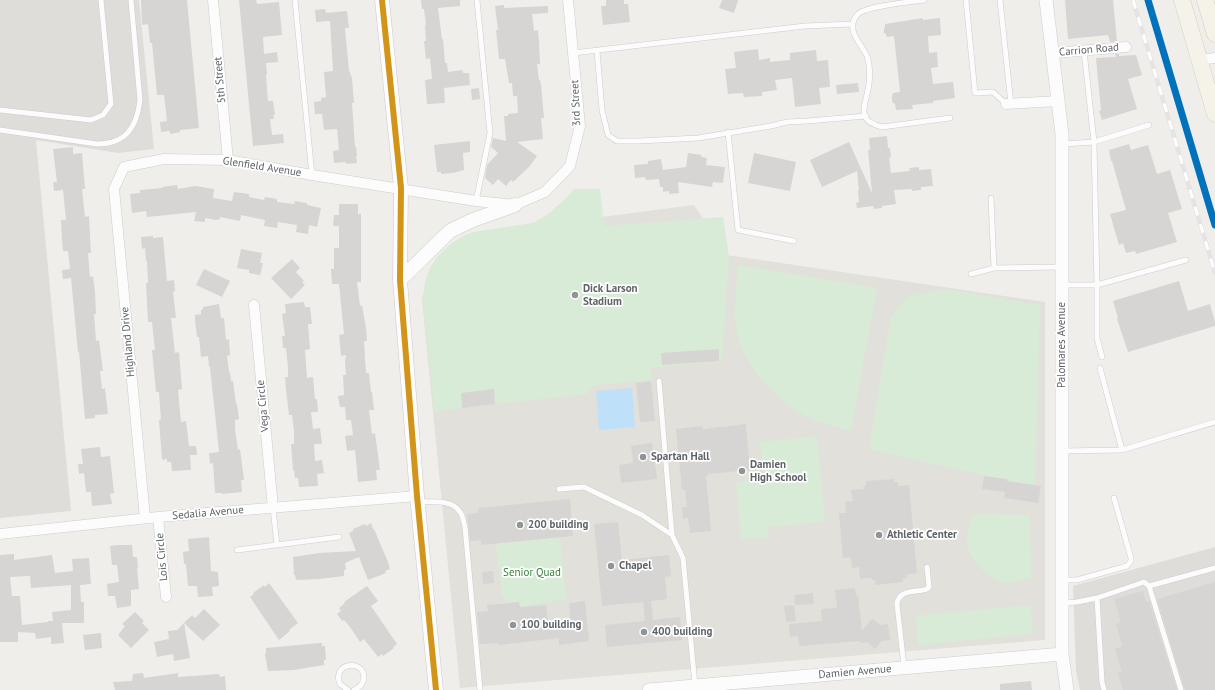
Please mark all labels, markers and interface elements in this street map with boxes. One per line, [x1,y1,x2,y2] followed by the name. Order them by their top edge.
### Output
[1058,41,1120,59] street label: Carrion Road
[211,56,229,104] street label: 5th Street
[568,79,584,127] street label: 3rd Street
[222,154,302,180] street label: Glenfield Avenue
[583,282,638,308] place label: Dick Larson Stadium
[570,290,580,300] marker: Dick Larson Stadium
[1055,302,1069,388] street label: Palomares Avenue
[118,306,138,378] street label: Highland Drive
[254,379,272,433] street label: Vega Circle
[651,450,710,464] place label: Spartan Hall
[638,452,648,462] marker: Spartan Hall
[750,458,806,484] place label: Damien High School
[737,466,747,476] marker: Damien High School
[172,503,244,523] street label: Sedalia Avenue
[528,518,588,532] place label: 200 building
[515,520,525,530] marker: 200 building
[887,528,957,542] place label: Athletic Center
[874,530,884,540] marker: Athletic Center
[153,532,171,582] street label: Lois Circle
[619,559,651,573] place label: Chapel
[606,561,616,571] marker: Chapel
[503,566,561,580] park label: Senior Quad
[521,618,581,632] place label: 100 building
[508,620,518,630] marker: 100 building
[652,625,712,639] place label: 400 building
[639,627,649,637] marker: 400 building
[818,662,892,682] street label: Damien Avenue

